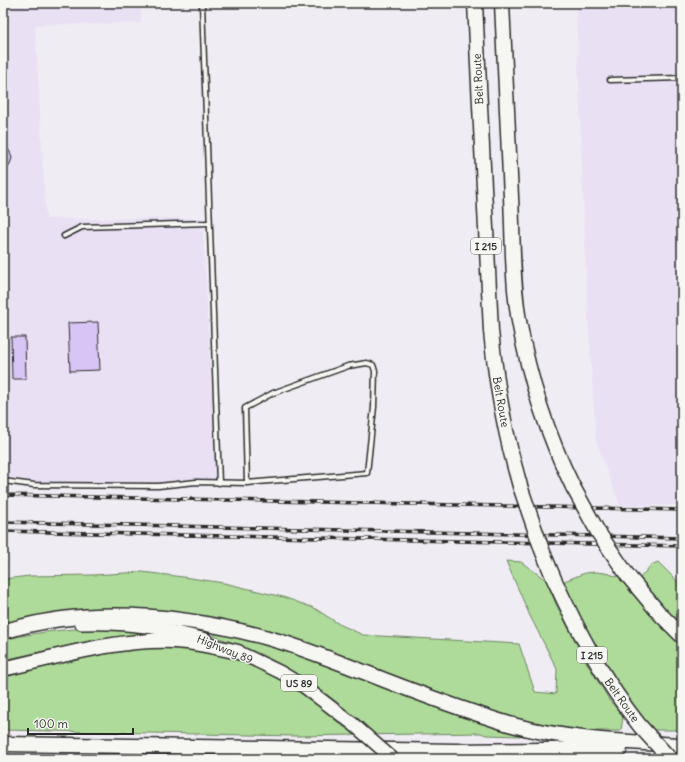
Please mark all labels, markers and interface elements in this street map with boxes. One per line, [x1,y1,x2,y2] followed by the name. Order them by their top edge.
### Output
[470,53,486,105] street label: Belt Route
[471,238,501,254] road number: I 215
[490,376,512,428] street label: Belt Route
[195,631,255,667] street label: Highway 89
[577,647,607,663] road number: I 215
[281,675,317,691] road number: US 89
[602,675,642,725] street label: Belt Route
[28,710,133,736] scale bar
[34,716,68,731] text: 100 m

